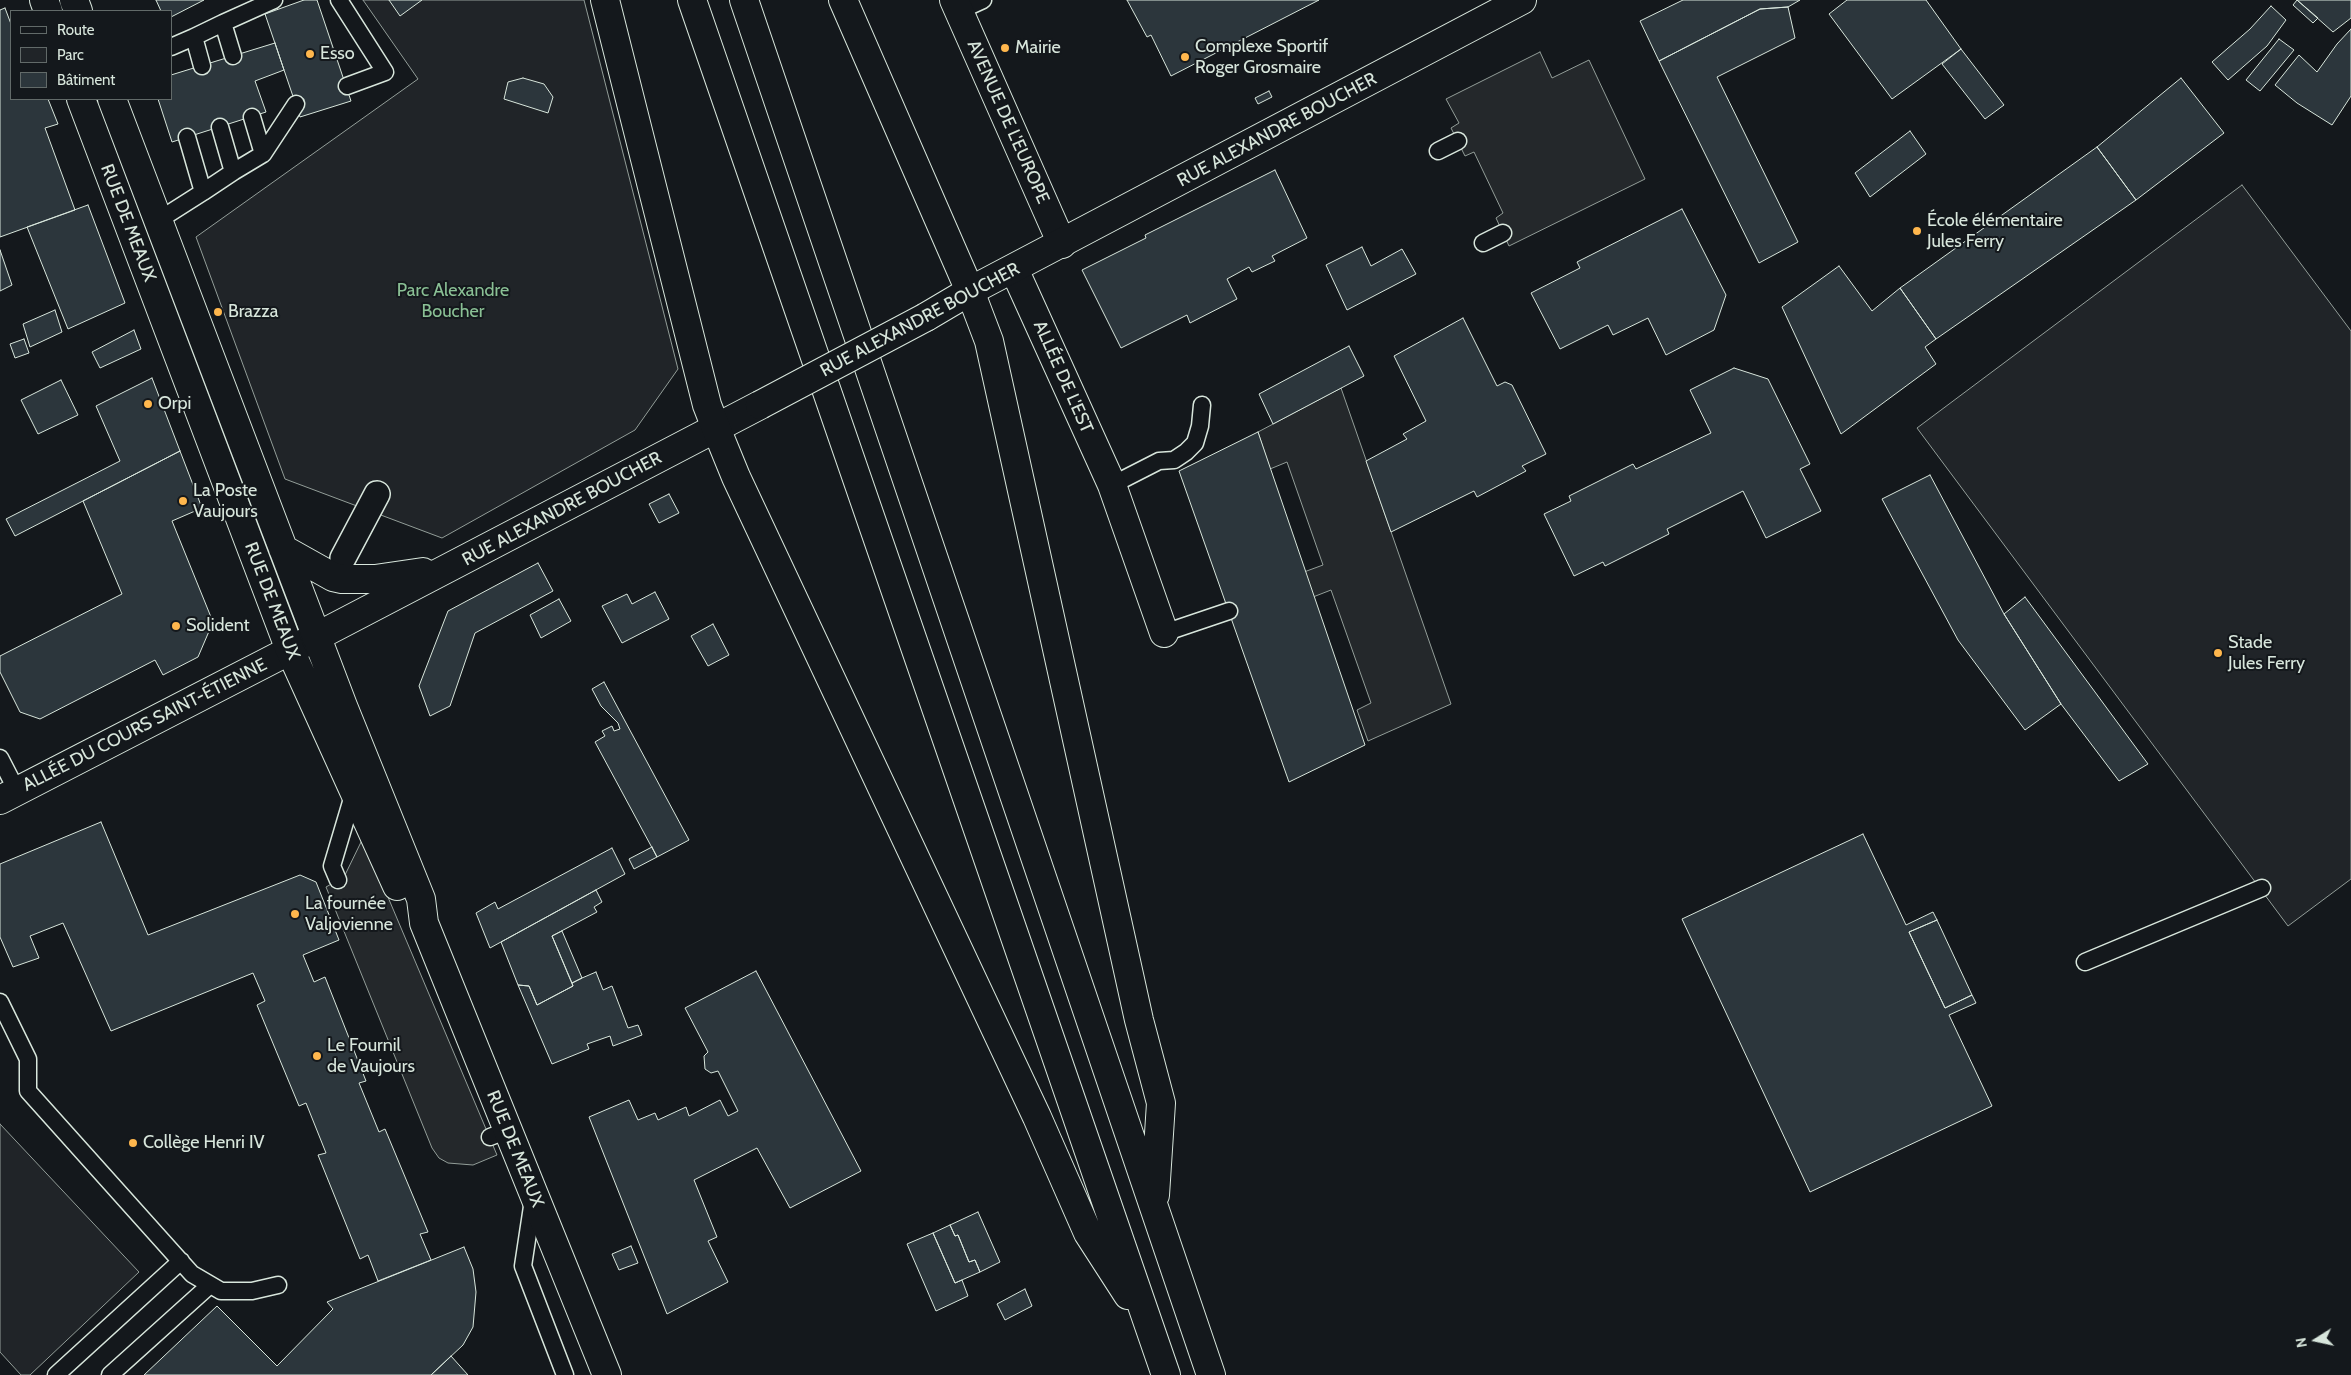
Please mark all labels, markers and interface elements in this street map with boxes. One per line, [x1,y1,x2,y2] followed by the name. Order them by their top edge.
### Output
[10,10,172,100] legend
[57,21,95,39] text: Route
[1195,36,1328,78] place label: Complexe Sportif Roger Grosmaire
[962,37,1054,207] street label: AVENUE DE L'EUROPE
[1015,37,1061,59] place label: Mairie
[999,42,1011,54] marker: Mairie
[320,43,355,65] place label: Esso
[57,46,84,64] text: Parc
[304,48,316,60] marker: Esso
[1179,51,1191,63] marker: Complexe Sportif Roger Grosmaire
[1174,68,1380,192] street label: RUE ALEXANDRE BOUCHER
[57,71,115,89] text: Bâtiment
[96,161,160,285] street label: RUE DE MEAUX
[1927,210,2063,252] place label: École élémentaire Jules Ferry
[1911,225,1923,237] marker: École élémentaire Jules Ferry
[817,258,1023,382] street label: RUE ALEXANDRE BOUCHER
[397,280,509,322] park label: Parc Alexandre Boucher
[228,301,278,323] place label: Brazza
[212,306,224,318] marker: Brazza
[1029,317,1097,437] street label: ALLÉE DE L'EST
[158,393,191,415] place label: Orpi
[142,398,154,410] marker: Orpi
[459,447,665,571] street label: RUE ALEXANDRE BOUCHER
[193,480,258,522] place label: La Poste Vaujours
[177,495,189,507] marker: La Poste Vaujours
[240,539,304,663] street label: RUE DE MEAUX
[186,615,250,637] place label: Solident
[170,620,182,632] marker: Solident
[2228,632,2305,674] place label: Stade Jules Ferry
[2212,647,2224,659] marker: Stade Jules Ferry
[19,654,271,796] street label: ALLÉE DU COURS SAINT-ÉTIENNE
[305,893,393,936] place label: La fournée Valjovienne
[289,908,301,920] marker: La fournée Valjovienne
[327,1035,415,1078] place label: Le Fournil de Vaujours
[311,1050,323,1062] marker: Le Fournil de Vaujours
[482,1087,548,1211] street label: RUE DE MEAUX
[143,1132,264,1154] place label: Collège Henri IV
[127,1137,139,1149] marker: Collège Henri IV
[2291,1315,2341,1365] north arrow
[2292,1336,2311,1349] text: N

